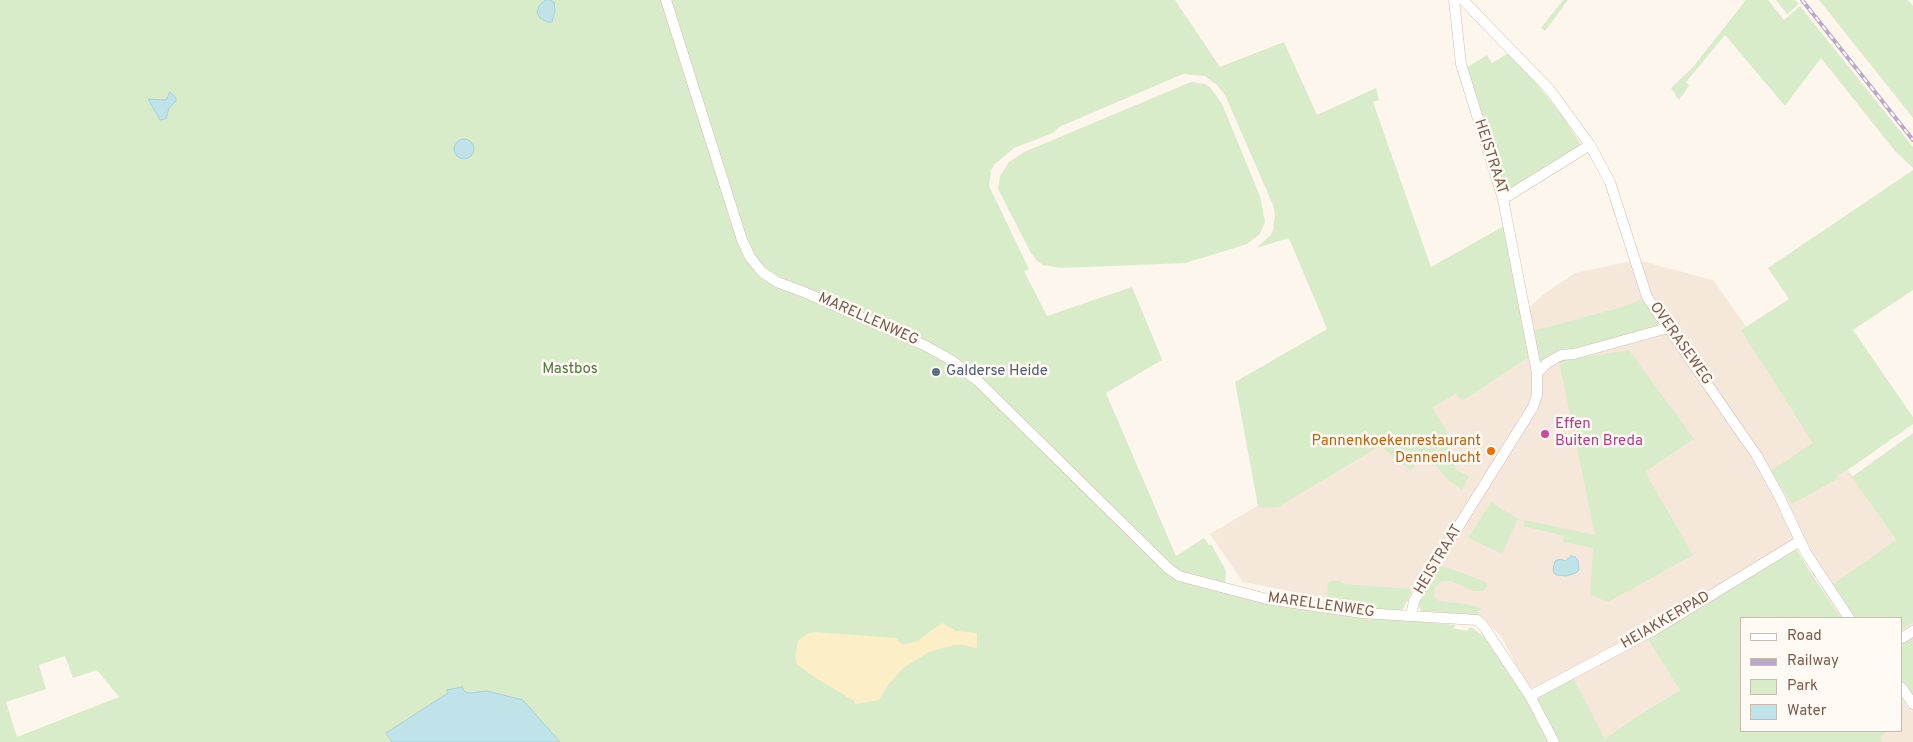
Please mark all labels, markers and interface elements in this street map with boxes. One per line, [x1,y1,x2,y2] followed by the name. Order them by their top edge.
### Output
[1469,117,1511,197] street label: HEISTRAAT
[815,290,921,350] street label: MARELLENWEG
[1645,299,1715,389] street label: OVERASEWEG
[542,361,598,379] park label: Mastbos
[946,363,1048,381] place label: Galderse Heide
[930,366,942,378] marker: Galderse Heide
[1555,416,1643,451] place label: Effen Buiten Breda
[1539,428,1551,440] marker: Effen Buiten Breda
[1311,433,1481,468] place label: Pannenkoekenrestaurant Dennenlucht
[1485,445,1497,457] marker: Pannenkoekenrestaurant Dennenlucht
[1411,522,1467,598] street label: HEISTRAAT
[1618,588,1714,654] street label: HEIAKKERPAD
[1266,590,1376,622] street label: MARELLENWEG
[1740,617,1903,732] legend
[1787,627,1822,646] text: Road
[1787,652,1839,671] text: Railway
[1787,677,1818,696] text: Park
[1787,702,1826,721] text: Water

